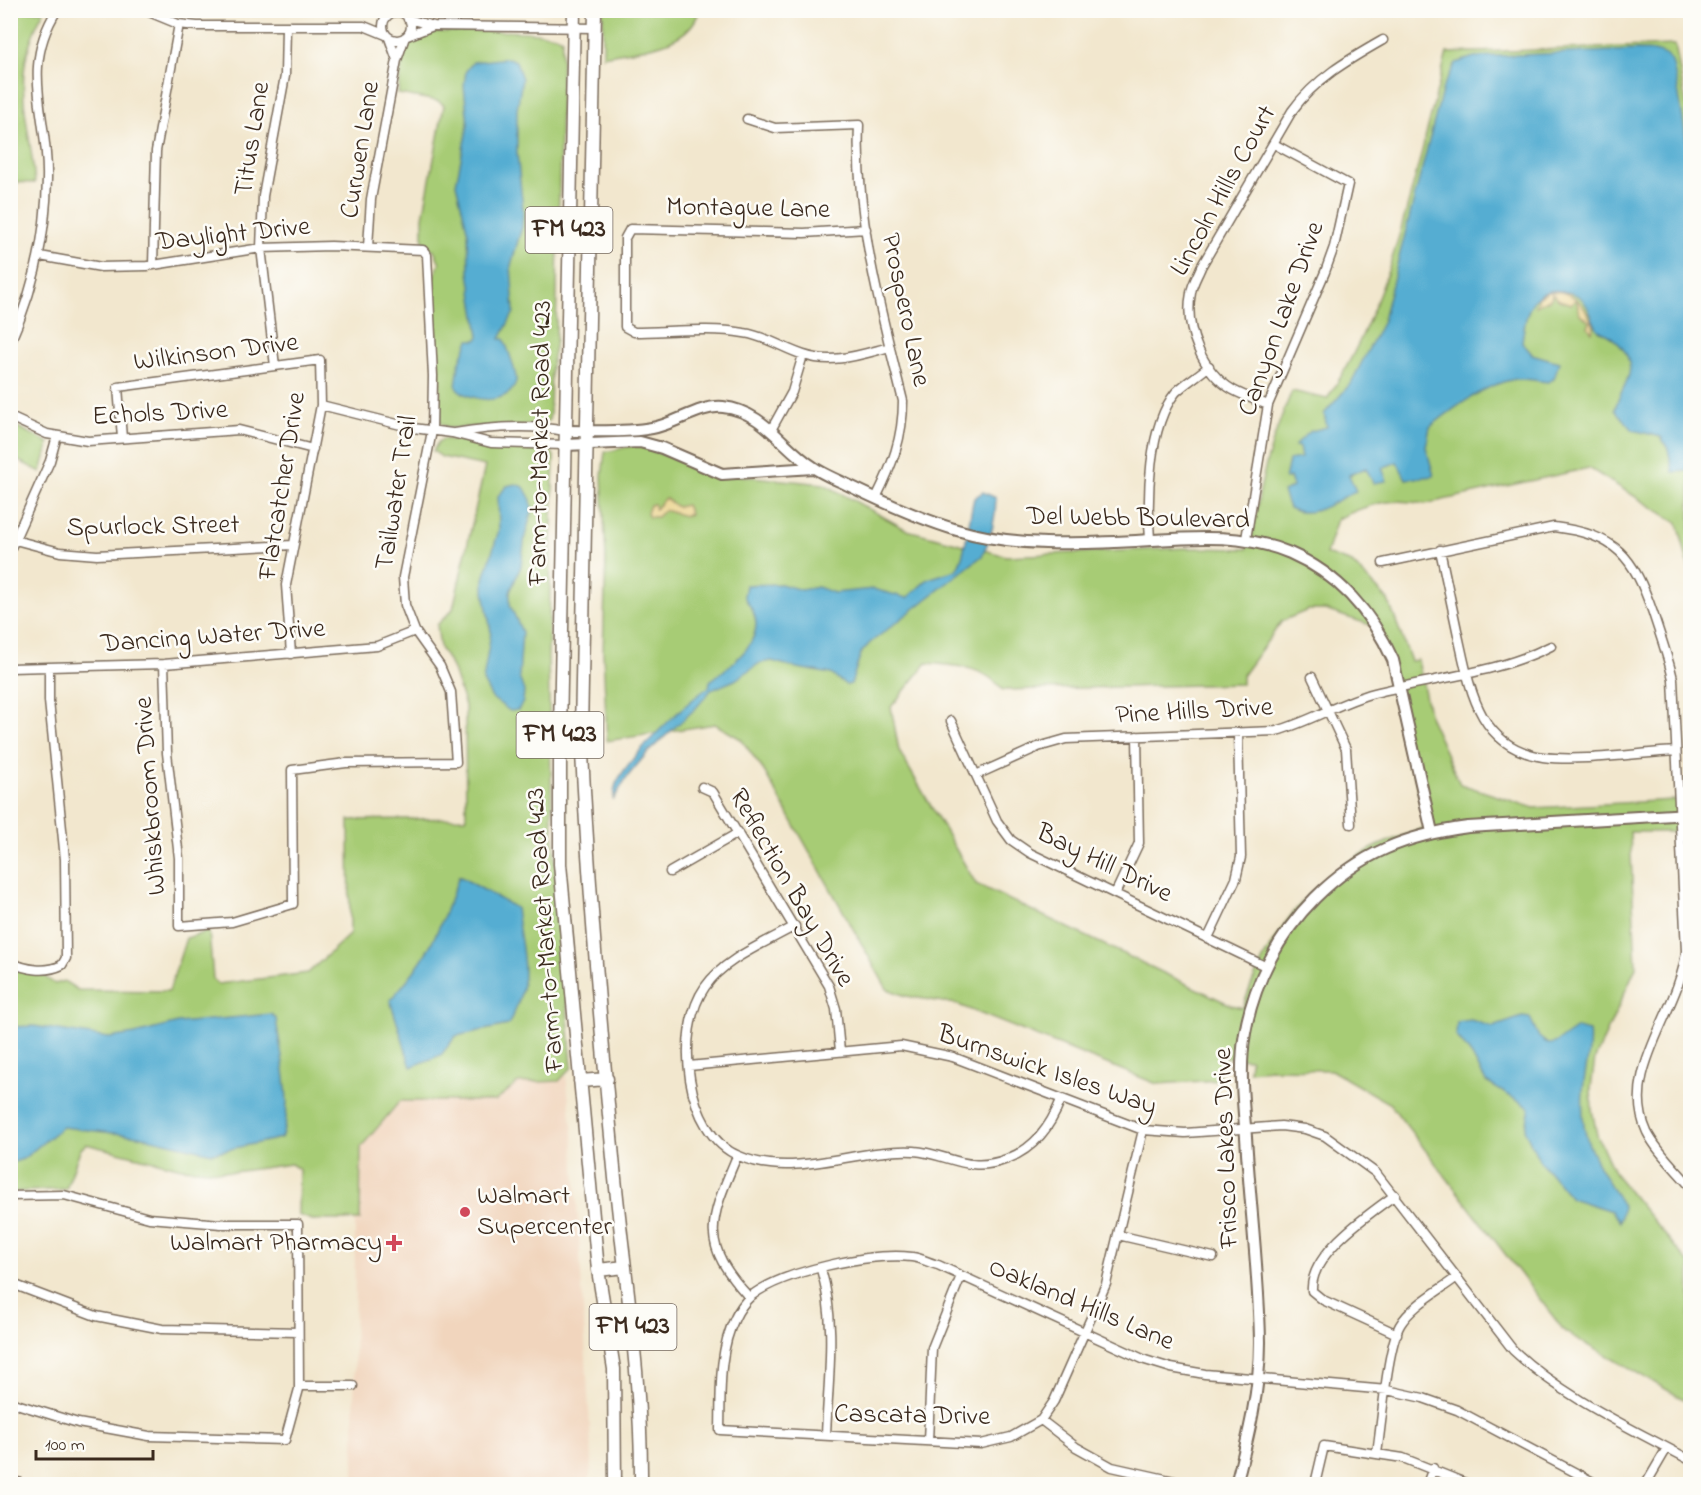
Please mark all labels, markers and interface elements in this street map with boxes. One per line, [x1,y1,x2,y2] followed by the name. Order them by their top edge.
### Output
[225,78,281,199] street label: Titus Lane
[331,78,391,221] street label: Curwen Lane
[1161,99,1287,283] street label: Lincoln Hills Court
[666,188,831,230] street label: Montague Lane
[153,207,313,263] street label: Daylight Drive
[526,207,612,253] road number: FM 423
[1229,216,1336,422] street label: Canyon Lake Drive
[870,230,940,391] street label: Prospero Lane
[519,300,563,587] street label: Farm-to-Market Road 423
[131,323,302,382] street label: Wilkinson Drive
[249,388,317,584] street label: Flatcatcher Drive
[91,391,230,437] street label: Echols Drive
[366,413,428,573] street label: Tailwater Trail
[1025,498,1250,540] street label: Del Webb Boulevard
[66,506,240,548] street label: Spurlock Street
[98,610,327,664] street label: Dancing Water Drive
[1114,688,1275,736] street label: Pine Hills Drive
[125,695,177,897] street label: Whiskbroom Drive
[516,712,604,758] road number: FM 423
[718,781,864,995] street label: Reflection Bay Drive
[517,786,575,1075] street label: Farm-to-Market Road 423
[1028,814,1180,914] street label: Bay Hill Drive
[931,1015,1162,1127] street label: Burnswick Isles Way
[1204,1046,1250,1250] street label: Frisco Lakes Drive
[477,1177,612,1247] place label: Walmart Supercenter
[458,1205,472,1219] marker: Walmart Supercenter
[170,1224,382,1263] place label: Walmart Pharmacy
[387,1236,401,1250] marker: Walmart Pharmacy
[982,1248,1181,1362] street label: Oakland Hills Lane
[590,1304,676,1350] road number: FM 423
[833,1395,991,1437] street label: Cascata Drive
[36,1423,153,1461] scale bar
[45,1433,85,1459] text: 100 m

